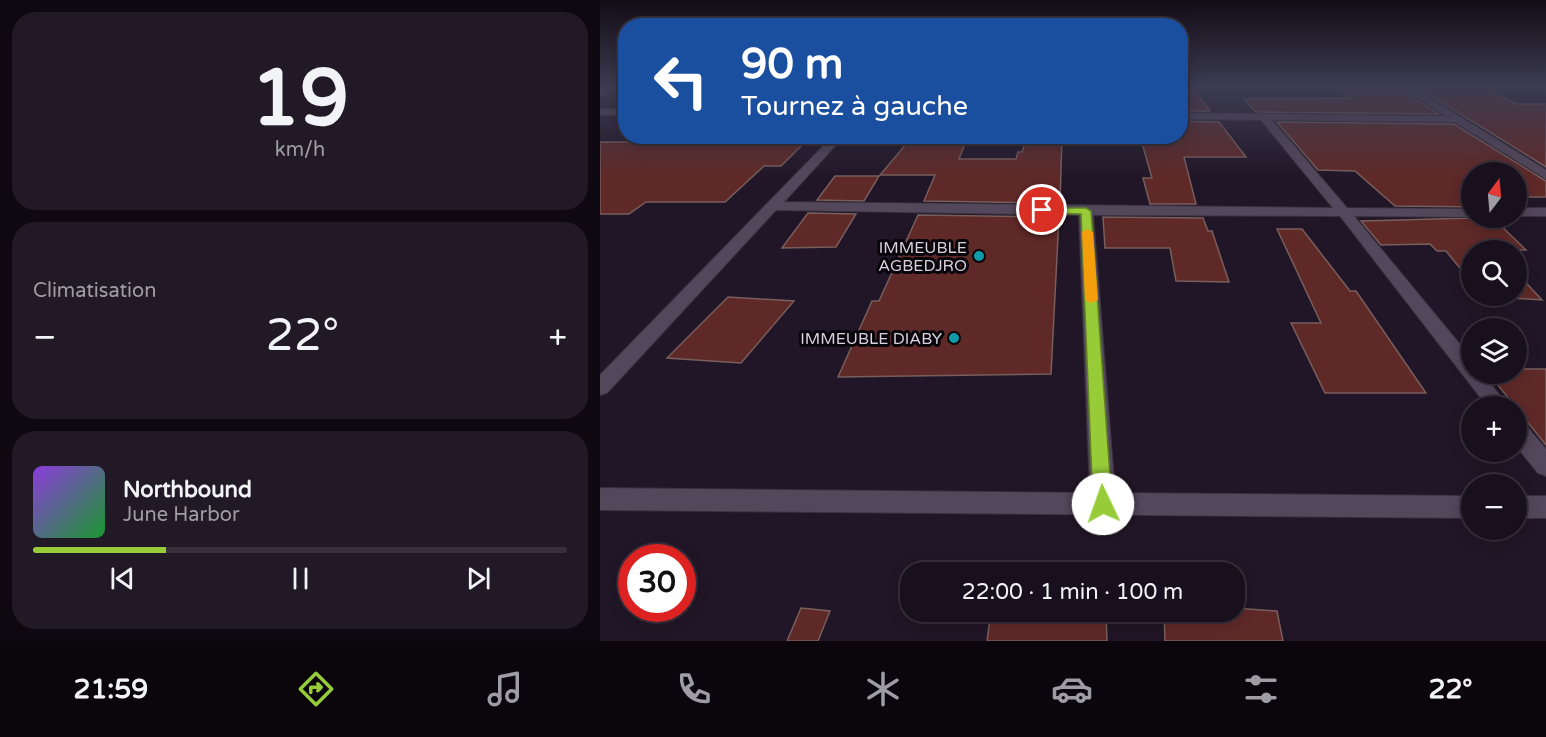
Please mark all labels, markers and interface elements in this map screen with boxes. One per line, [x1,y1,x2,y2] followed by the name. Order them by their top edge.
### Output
[741,39,843,90] text: 90 m
[642,42,720,120] icon: left
[251,52,349,146] text: 19
[741,90,968,123] text: Tournez à gauche
[275,138,325,162] text: km/h
[1461,162,1527,228] north arrow
[1461,162,1527,540] map controls
[1016,184,1067,235] pin
[1025,193,1058,226] icon: arrive
[878,238,967,276] place label: IMMEUBLE AGBEDJRO
[1461,240,1527,306] button: search
[972,249,986,263] marker: IMMEUBLE AGBEDJRO
[33,279,156,303] text: Climatisation
[266,309,339,363] text: 22°
[33,318,57,357] text: −
[548,318,567,357] text: +
[1461,318,1527,384] button: layers
[800,329,942,349] place label: IMMEUBLE DIABY
[947,331,961,345] marker: IMMEUBLE DIABY
[1461,396,1527,462] button: +
[1071,472,1135,536] position arrow
[1461,474,1527,540] button: −
[123,477,252,503] text: Northbound
[123,503,240,527] text: June Harbor
[618,544,696,622] speed limit sign: 30
[106,562,139,595] icon: previous
[284,562,317,595] icon: pause
[462,562,495,595] icon: next
[962,579,1183,605] text: 22:00 · 1 min · 100 m
[295,668,337,710] icon: directions
[484,668,526,710] icon: music
[673,668,715,710] icon: phone
[862,668,904,710] icon: climate
[1051,668,1093,710] icon: car
[1240,668,1282,710] icon: filters
[73,673,148,706] text: 21:59
[1428,673,1473,706] text: 22°

